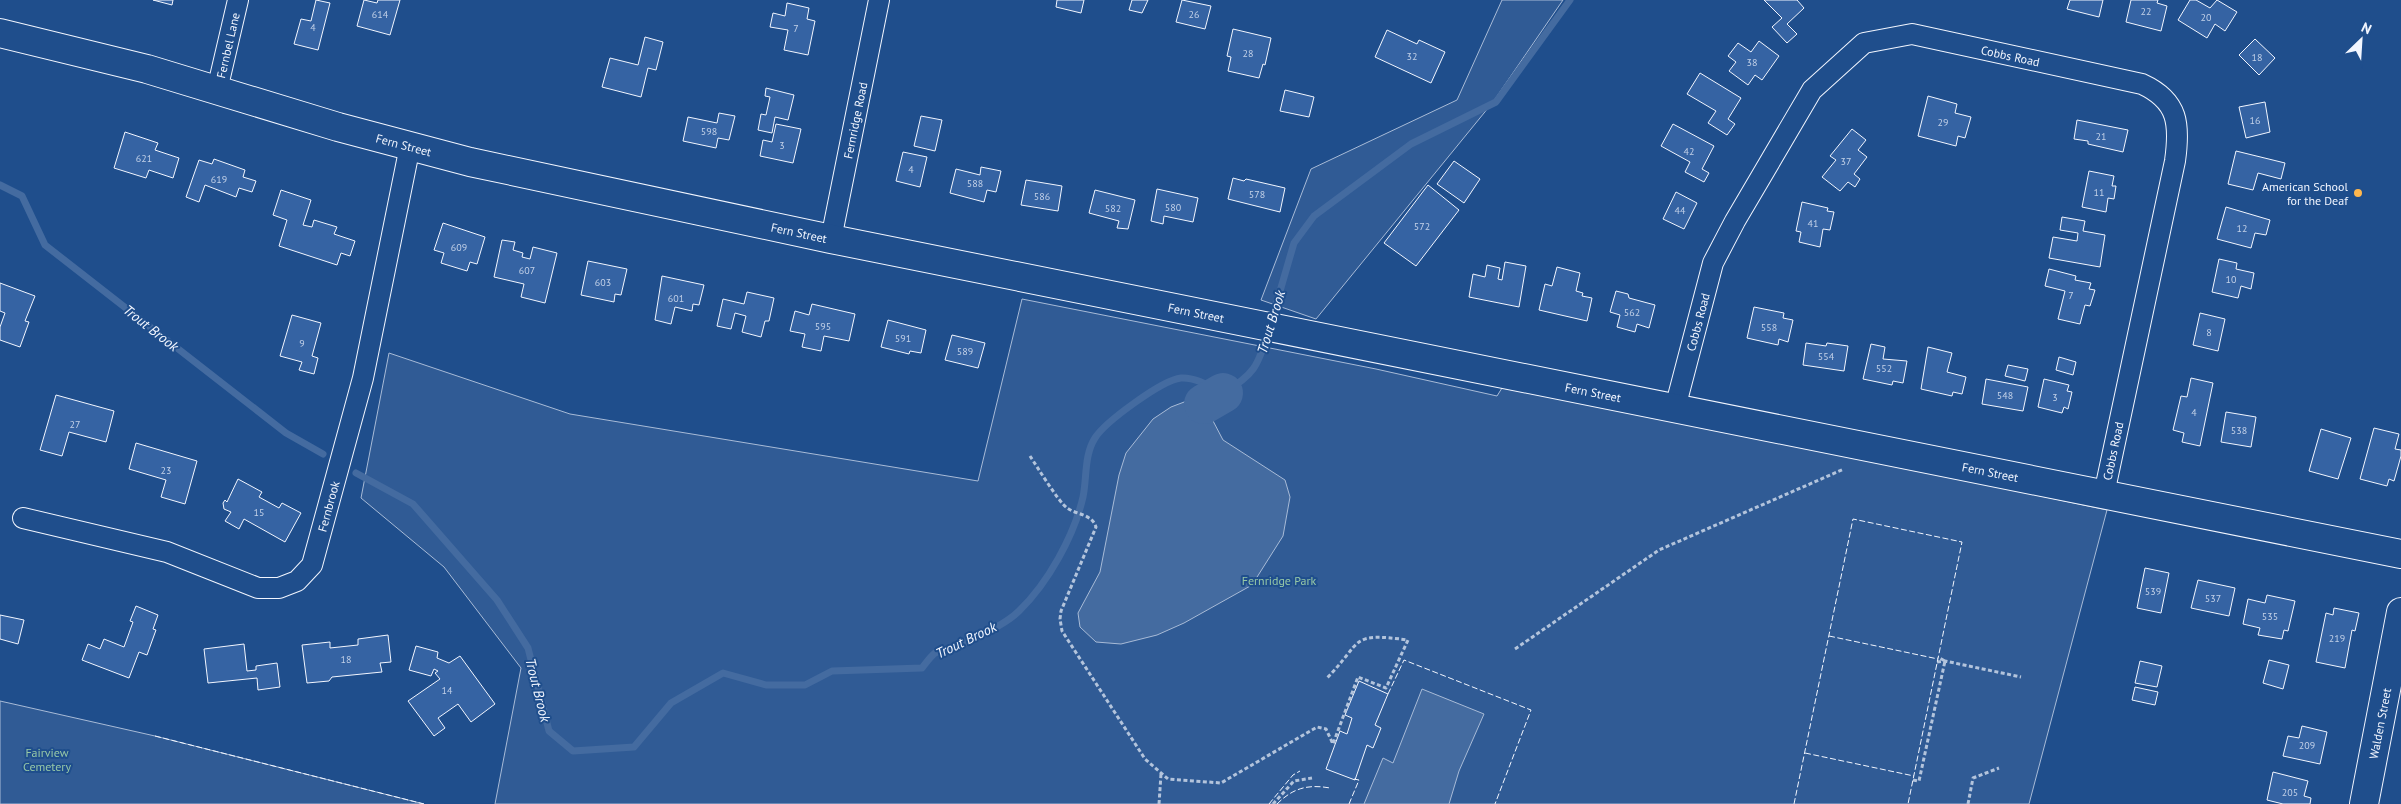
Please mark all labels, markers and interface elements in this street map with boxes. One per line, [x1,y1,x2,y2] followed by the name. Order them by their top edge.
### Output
[2141,5,2151,18] house number: 22
[372,8,389,21] house number: 614
[1189,8,1199,21] house number: 26
[213,11,242,80] street label: Fernbel Lane
[2201,11,2212,24] house number: 20
[2336,15,2386,65] north arrow
[2359,18,2374,38] text: N
[310,21,316,34] house number: 4
[793,22,799,35] house number: 7
[1980,42,2041,69] street label: Cobbs Road
[1243,47,1253,60] house number: 28
[1407,50,1417,63] house number: 32
[2252,51,2262,64] house number: 18
[1747,56,1757,69] house number: 38
[840,81,870,160] street label: Fernridge Road
[2250,114,2260,127] house number: 16
[1938,116,1948,129] house number: 29
[701,125,717,138] house number: 598
[374,130,433,159] street label: Fern Street
[2096,130,2106,143] house number: 21
[779,139,785,152] house number: 3
[1684,145,1694,158] house number: 42
[136,152,152,165] house number: 621
[1841,155,1851,168] house number: 37
[908,163,914,176] house number: 4
[211,173,227,186] house number: 619
[967,177,983,190] house number: 588
[2262,179,2349,208] place label: American School for the Deaf
[2094,186,2104,199] house number: 11
[2352,187,2364,199] marker: American School for the Deaf
[1249,188,1265,201] house number: 578
[1034,190,1050,203] house number: 586
[1165,201,1182,214] house number: 580
[1105,202,1121,215] house number: 582
[1675,204,1686,217] house number: 44
[1808,217,1818,230] house number: 41
[770,219,828,245] street label: Fern Street
[1414,220,1430,233] house number: 572
[2237,222,2247,235] house number: 12
[451,241,467,254] house number: 609
[519,264,535,277] house number: 607
[2226,273,2237,286] house number: 10
[595,276,611,289] house number: 603
[1253,287,1289,356] water label: Trout Brook
[2068,289,2074,302] house number: 7
[1683,291,1712,353] street label: Cobbs Road
[668,292,684,305] house number: 601
[1167,299,1225,325] street label: Fern Street
[120,301,183,356] water label: Trout Brook
[1624,306,1640,319] house number: 562
[815,320,831,333] house number: 595
[1761,321,1777,334] house number: 558
[2206,326,2212,339] house number: 8
[895,332,911,345] house number: 591
[299,337,305,350] house number: 9
[957,345,973,358] house number: 589
[1818,350,1835,363] house number: 554
[1876,362,1892,375] house number: 552
[1564,379,1623,405] street label: Fern Street
[1997,389,2013,402] house number: 548
[2052,391,2058,404] house number: 3
[2191,406,2197,419] house number: 4
[70,418,80,431] house number: 27
[2099,420,2127,482] street label: Cobbs Road
[2231,424,2247,437] house number: 538
[1961,459,2020,485] street label: Fern Street
[161,464,171,477] house number: 23
[314,479,342,533] street label: Fernbrook
[254,506,264,519] house number: 15
[1242,573,1317,588] park label: Fernridge Park
[2145,585,2161,598] house number: 539
[2205,592,2221,605] house number: 537
[2262,610,2278,623] house number: 535
[933,617,1000,662] water label: Trout Brook
[2329,632,2345,645] house number: 219
[341,653,351,666] house number: 18
[521,656,555,725] water label: Trout Brook
[442,684,453,697] house number: 14
[2365,687,2394,760] street label: Walden Street
[2299,739,2315,752] house number: 209
[23,745,71,774] park label: Fairview Cemetery
[2282,786,2298,799] house number: 205

